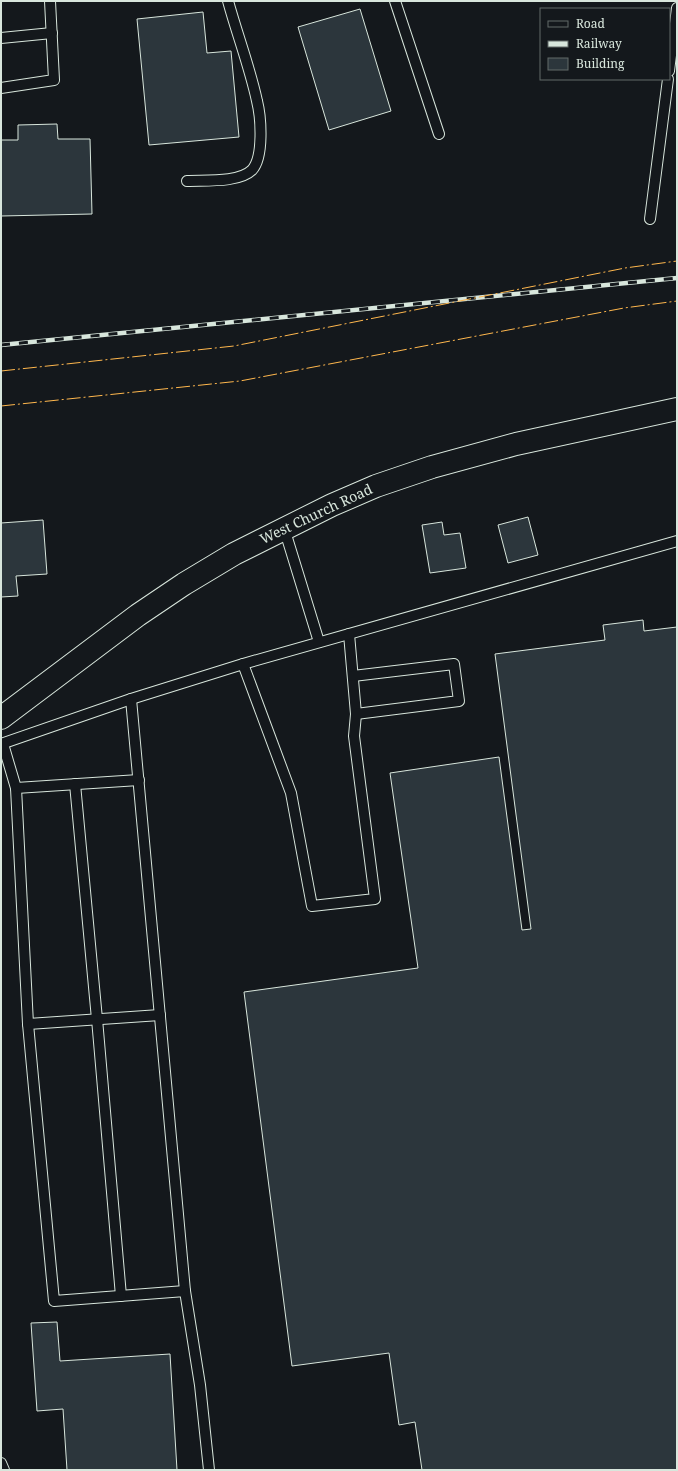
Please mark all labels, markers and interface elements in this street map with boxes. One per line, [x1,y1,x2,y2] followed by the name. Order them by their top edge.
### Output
[540,8,670,80] legend
[576,15,606,32] text: Road
[576,35,622,52] text: Railway
[576,55,625,72] text: Building
[256,479,376,548] street label: West Church Road

